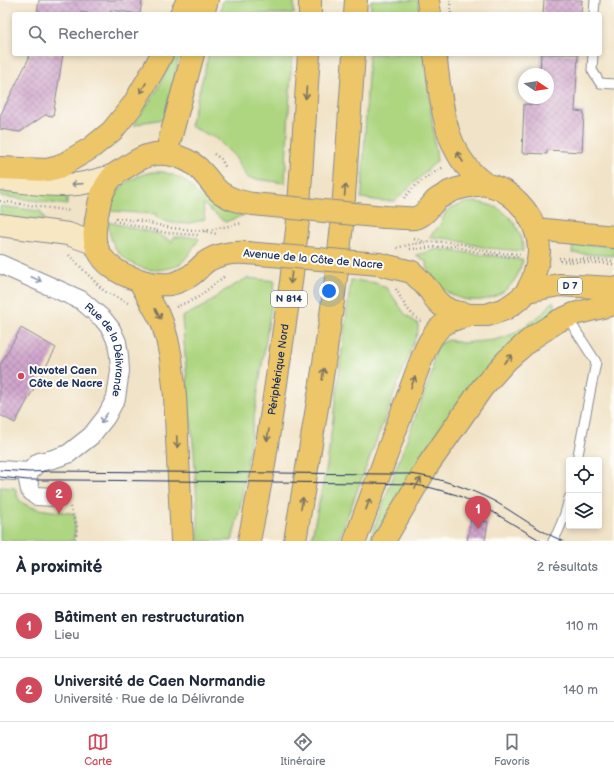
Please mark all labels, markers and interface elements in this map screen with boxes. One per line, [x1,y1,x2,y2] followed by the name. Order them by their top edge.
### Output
[12,12,602,56] search box
[26,23,48,45] icon: search
[58,25,138,44] text: Rechercher
[518,68,554,104] north arrow
[139,82,147,94] one-way arrow
[303,86,310,99] one-way arrow
[455,151,463,163] one-way arrow
[71,180,84,187] one-way arrow
[341,184,348,197] one-way arrow
[243,246,384,272] street label: Avenue de la Côte de Nacre
[288,271,295,284] one-way arrow
[29,276,41,283] one-way arrow
[558,278,582,294] road number: D 7
[319,281,339,301] your location
[271,291,307,307] road number: N 814
[82,300,127,398] street label: Rue de la Délivrande
[155,308,162,320] one-way arrow
[265,323,291,416] street label: Périphérique Nord
[503,354,513,364] one-way arrow
[29,364,103,390] place label: Novotel Caen Côte de Nacre
[319,368,327,381] one-way arrow
[16,371,26,381] marker: Novotel Caen Côte de Nacre
[409,376,417,388] one-way arrow
[100,413,108,424] one-way arrow
[264,428,272,441] one-way arrow
[173,435,181,448] one-way arrow
[566,457,602,529] map controls
[566,457,602,493] button: locate
[414,477,422,489] one-way arrow
[46,481,72,514] pin: 2
[566,493,602,529] button: layers
[465,496,491,529] pin: 1
[298,497,306,510] one-way arrow
[365,499,373,511] one-way arrow
[16,557,102,577] text: À proximité
[537,559,598,575] text: 2 résultats
[54,608,244,627] text: Bâtiment en restructuration
[26,618,32,634] text: 1
[566,618,598,634] text: 110 m
[54,627,79,643] text: Lieu
[54,672,265,691] text: Université de Caen Normandie
[25,682,33,698] text: 2
[563,682,598,698] text: 140 m
[54,691,245,707] text: Université · Rue de la Délivrande
[84,731,112,768] tab: Carte
[280,731,325,768] tab: Itinéraire
[494,731,530,768] tab: Favoris

